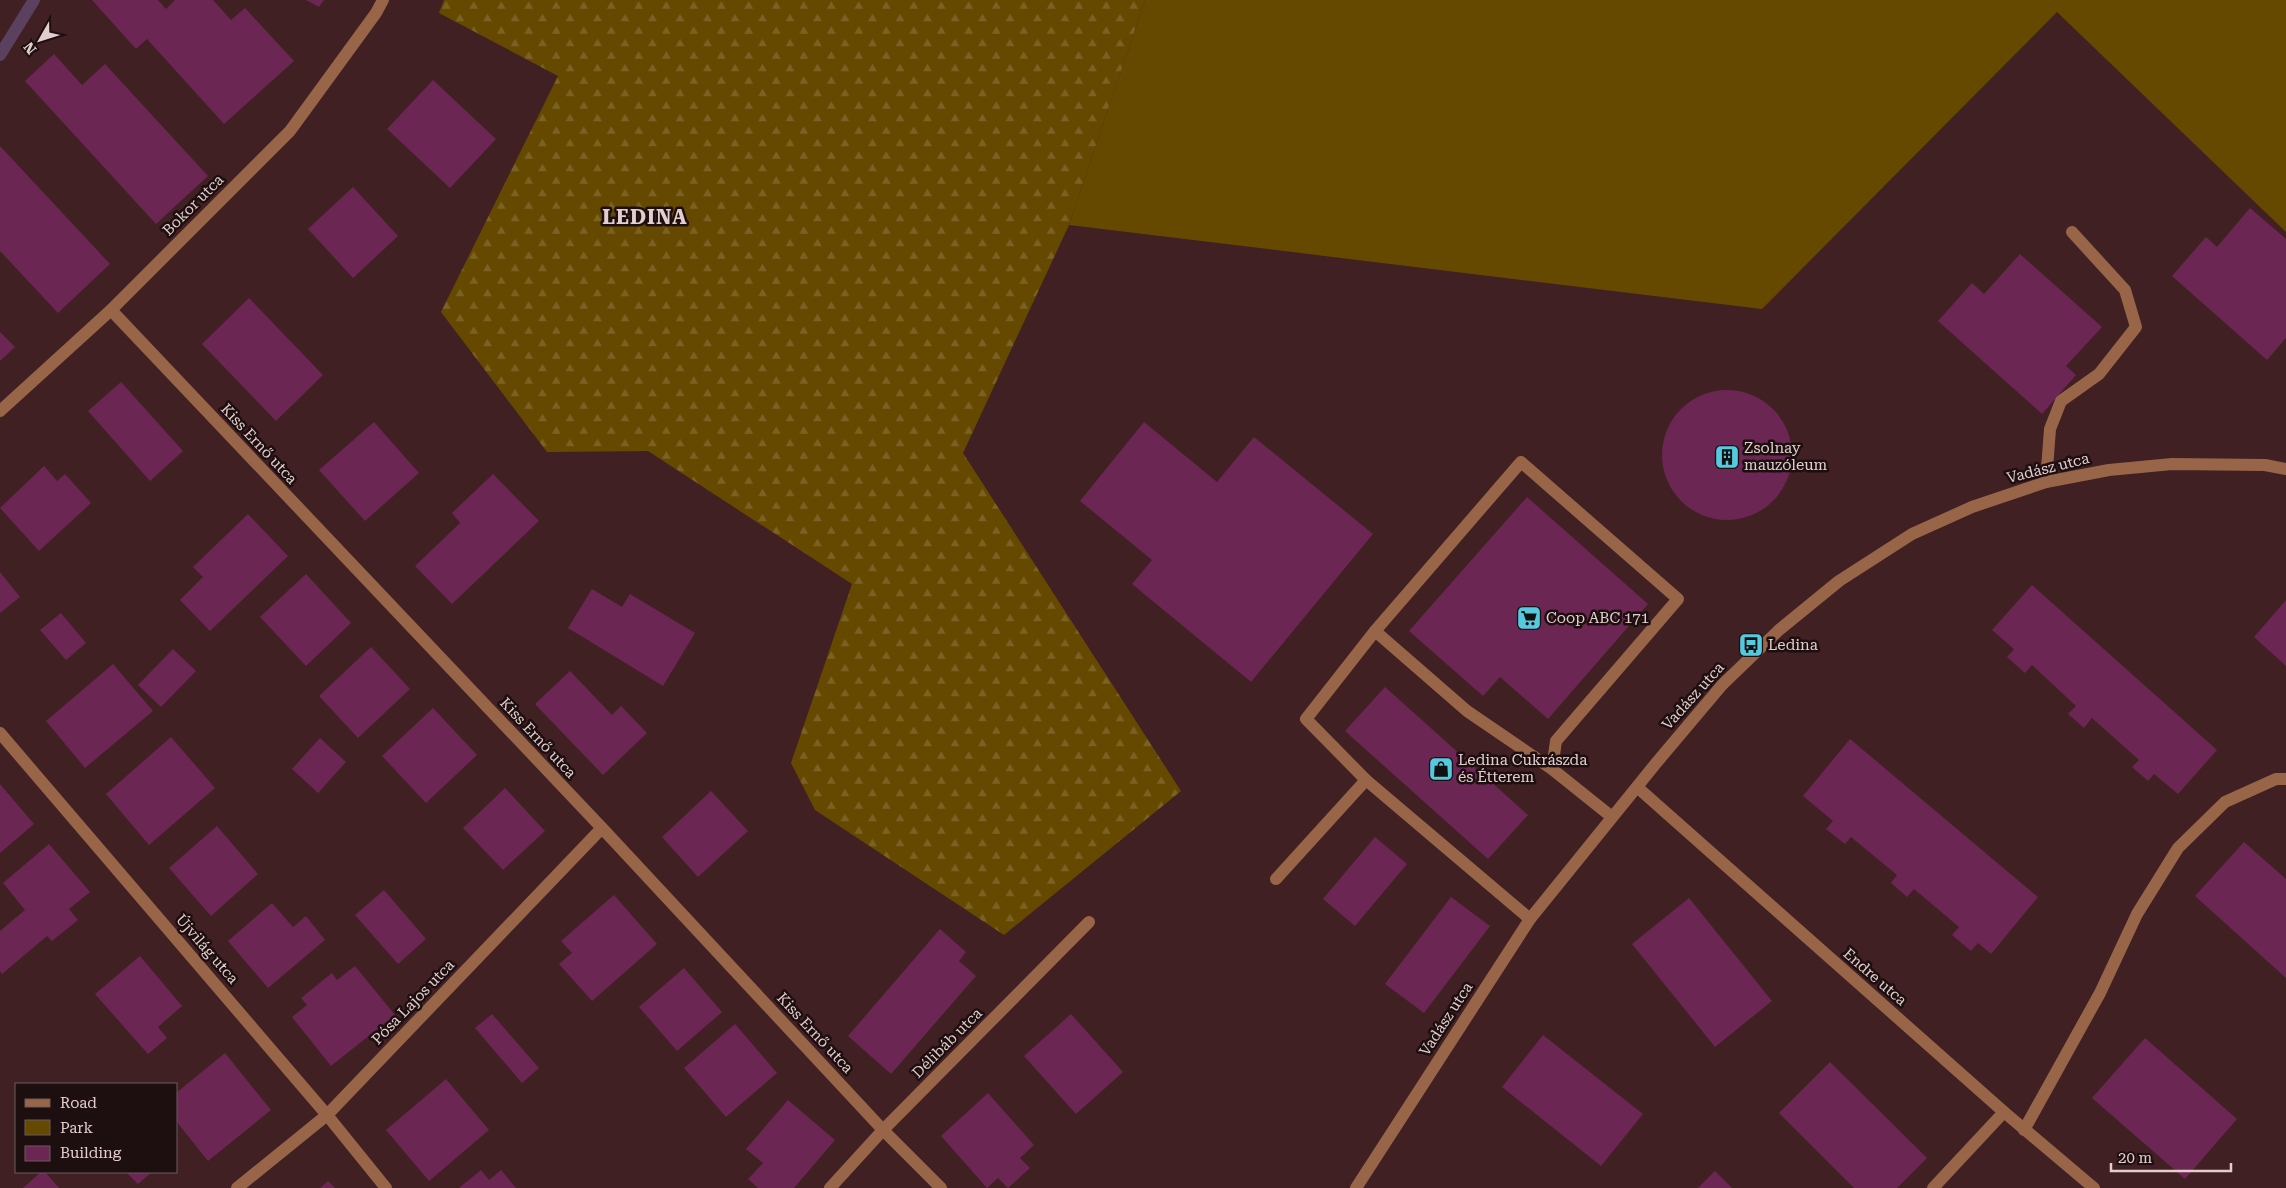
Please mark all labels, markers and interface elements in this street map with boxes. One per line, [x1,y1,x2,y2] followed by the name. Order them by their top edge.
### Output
[15,15,65,65] north arrow
[20,39,40,57] text: N
[159,171,227,239] street label: Bokor utca
[602,205,688,229] district label: LEDINA
[217,400,301,488] street label: Kiss Ernő utca
[1744,439,1828,474] place label: Zsolnay mauzóleum
[1714,444,1740,470] building icon: Zsolnay mauzóleum
[2005,449,2091,487] street label: Vadász utca
[1516,605,1542,631] supermarket icon: Coop ABC 171
[1546,609,1649,627] place label: Coop ABC 171
[1738,632,1764,658] bus stop icon: Ledina
[1768,636,1818,654] place label: Ledina
[1658,659,1728,733] street label: Vadász utca
[496,694,580,782] street label: Kiss Ernő utca
[1458,751,1587,786] place label: Ledina Cukrászda és Étterem
[1428,756,1454,782] shop icon: Ledina Cukrászda és Étterem
[172,910,243,987] street label: Újvilág utca
[1840,945,1910,1009] street label: Endre utca
[368,956,458,1048] street label: Pósa Lajos utca
[1415,979,1477,1059] street label: Vadász utca
[773,989,857,1077] street label: Kiss Ernő utca
[908,1004,986,1082] street label: Délibáb utca
[15,1083,178,1173] legend
[60,1094,97,1112] text: Road
[60,1119,94,1137] text: Park
[2111,1140,2231,1172] scale bar
[60,1144,122,1162] text: Building
[2118,1149,2153,1167] text: 20 m

